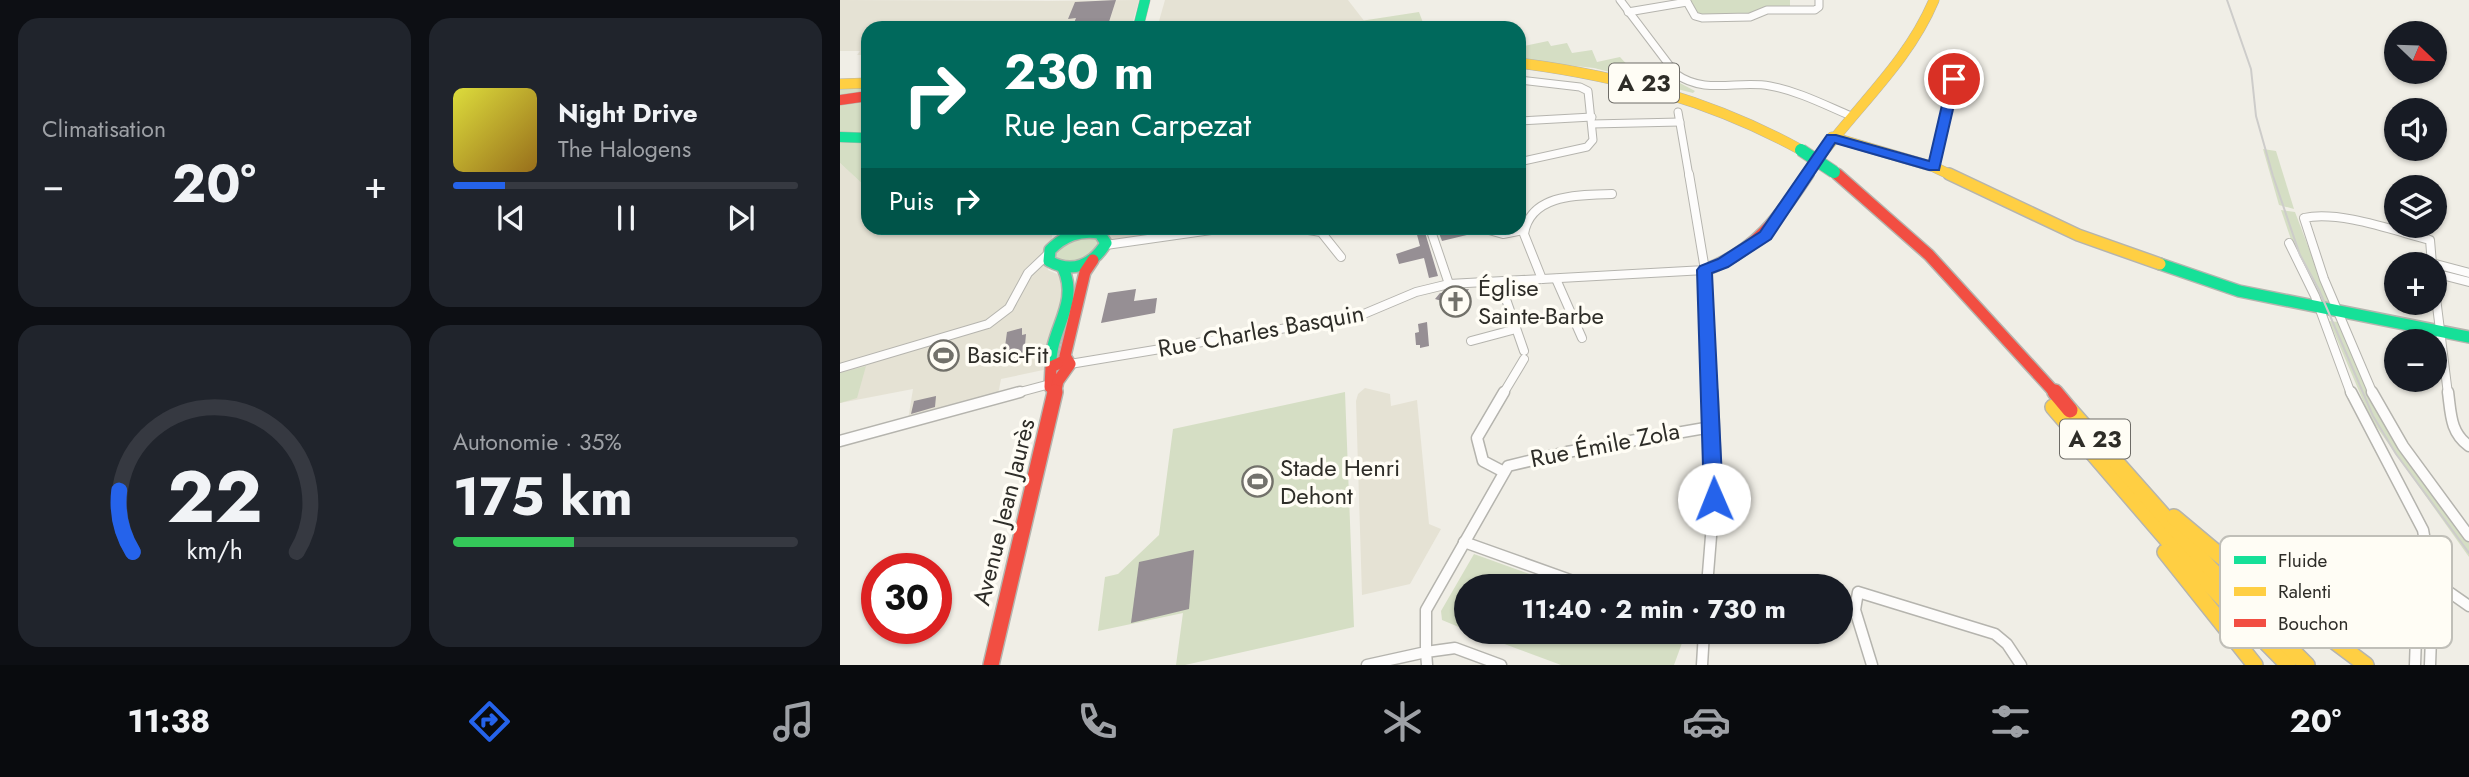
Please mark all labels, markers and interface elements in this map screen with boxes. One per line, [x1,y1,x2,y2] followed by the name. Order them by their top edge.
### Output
[2384,21,2446,84] north arrow
[2384,21,2447,392] map controls
[1004,37,1154,107] text: 230 m
[889,49,980,140] icon: right
[1924,49,1984,109] pin
[1935,60,1973,98] icon: arrive
[1609,64,1679,102] road number: A 23
[558,94,698,132] text: Night Drive
[2384,98,2447,161] button: sound
[1004,102,1251,148] text: Rue Jean Carpezat
[42,112,166,146] text: Climatisation
[558,132,691,166] text: The Halogens
[172,146,256,222] text: 20°
[42,157,64,212] text: −
[364,157,387,212] text: +
[2384,175,2447,238] button: layers
[889,182,934,220] text: Puis
[948,182,986,220] icon: right
[492,199,530,237] icon: previous
[607,199,645,237] icon: pause
[722,199,760,237] icon: next
[2384,252,2447,315] button: +
[1478,270,1604,333] place label: Église Sainte-Barbe
[1438,285,1472,319] church icon: Église Sainte-Barbe
[1155,295,1367,366] street label: Rue Charles Basquin
[2384,329,2447,392] button: −
[967,337,1049,372] place label: Basic-Fit
[927,338,961,372] sports icon: Basic-Fit
[1527,413,1683,476] street label: Rue Émile Zola
[963,415,1044,609] street label: Avenue Jean Jaurès
[2060,420,2130,458] road number: A 23
[453,425,622,459] text: Autonomie · 35%
[167,444,262,549] text: 22
[1280,450,1400,513] place label: Stade Henri Dehont
[453,459,633,535] text: 175 km
[1677,462,1751,536] position arrow
[1240,465,1274,499] sports icon: Stade Henri Dehont
[186,532,243,568] text: km/h
[2220,536,2452,648] legend
[2278,547,2328,574] text: Fluide
[861,553,952,644] speed limit sign: 30
[2278,578,2331,605] text: Ralenti
[1521,590,1786,628] text: 11:40 · 2 min · 730 m
[2278,610,2348,637] text: Bouchon
[465,697,514,746] icon: directions
[769,697,818,746] icon: music
[1073,697,1122,746] icon: phone
[1378,697,1427,746] icon: climate
[1682,697,1731,746] icon: car
[1986,697,2035,746] icon: filters
[128,698,210,744] text: 11:38
[2290,698,2341,744] text: 20°

